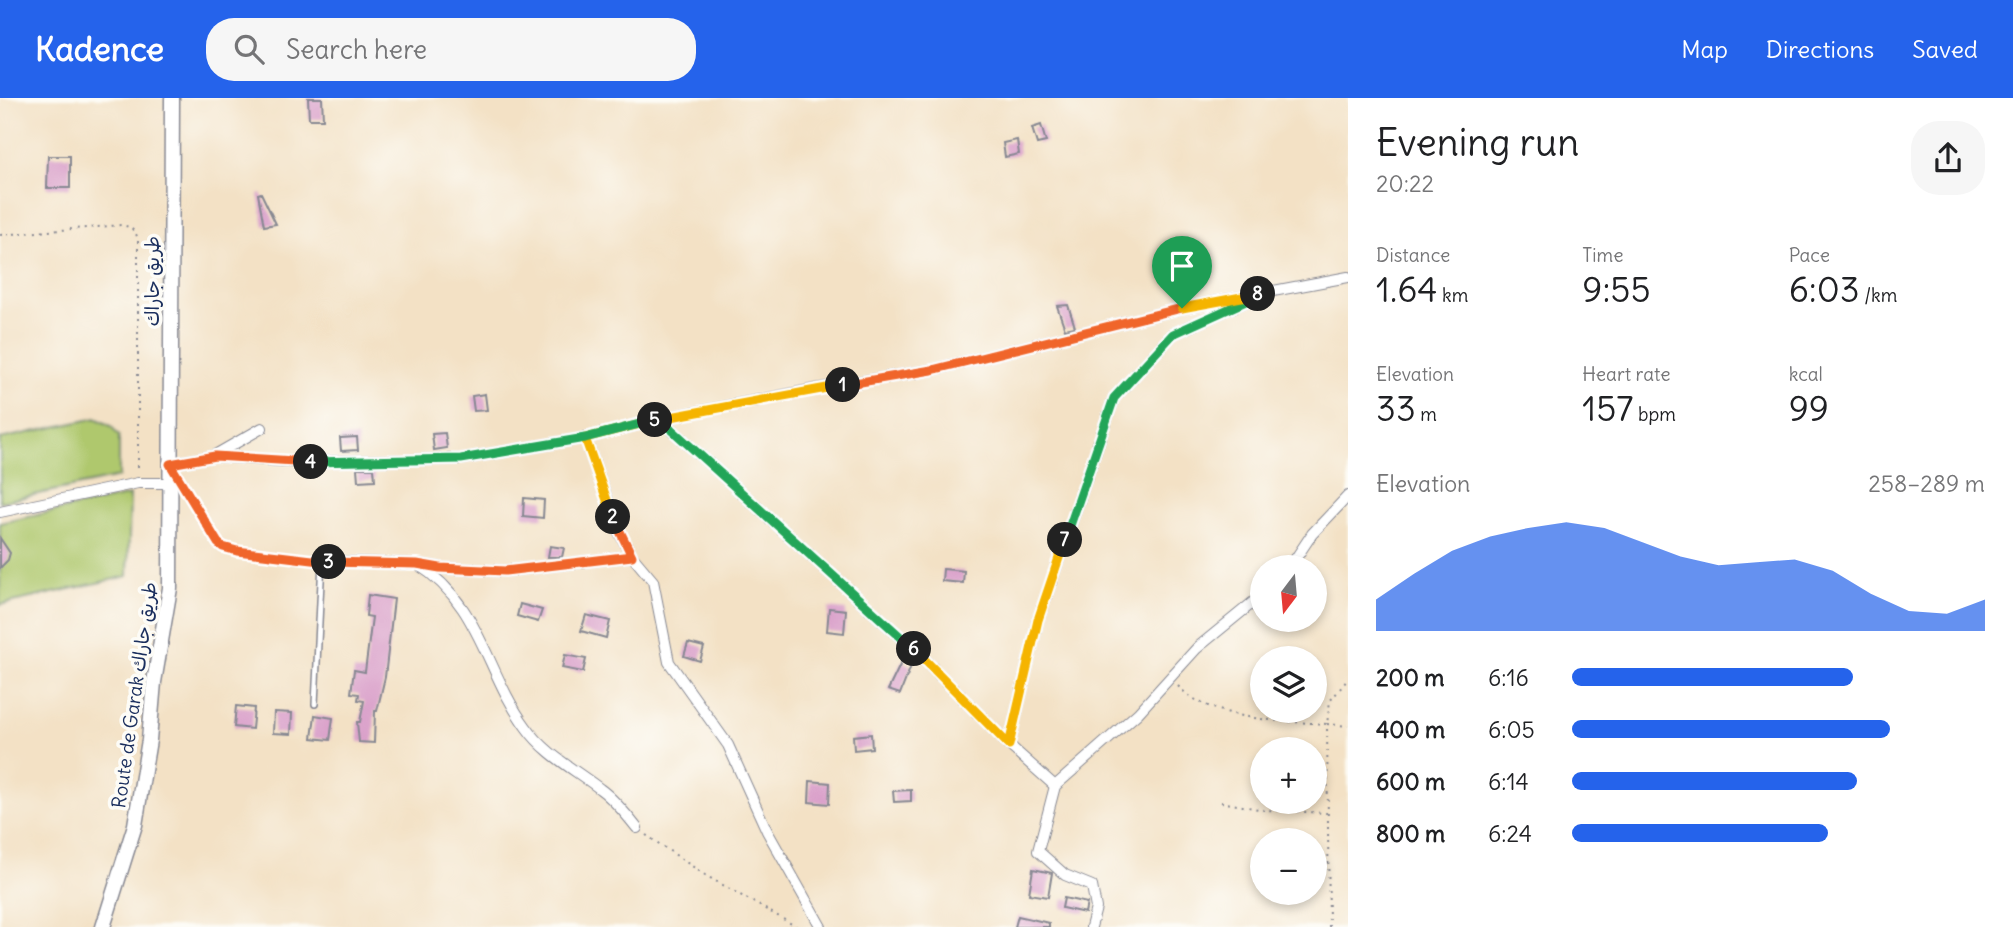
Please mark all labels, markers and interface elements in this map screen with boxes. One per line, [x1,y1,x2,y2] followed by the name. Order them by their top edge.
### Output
[206,18,696,81] search box
[35,28,164,70] text: Kadence
[230,30,268,68] icon: search
[286,33,427,66] text: Search here
[1681,34,1728,64] text: Map
[1766,34,1874,64] text: Directions
[1912,34,1978,64] text: Saved
[1376,119,1579,166] text: Evening run
[1911,121,1985,195] button: share
[1376,169,1434,198] text: 20:22
[140,236,164,326] street label: طريق جاراك
[1152,236,1212,308] pin
[1376,243,1450,267] text: Distance
[1582,243,1623,267] text: Time
[1789,243,1830,267] text: Pace
[1163,247,1201,285] icon: arrive
[1376,267,1438,311] text: 1.64
[1582,267,1651,311] text: 9:55
[1789,267,1860,311] text: 6:03
[1240,276,1276,312] pin: 8
[1252,281,1263,305] text: 8
[1438,283,1468,307] text: km
[1860,283,1897,307] text: /km
[1376,362,1454,386] text: Elevation
[1582,362,1670,386] text: Heart rate
[1789,362,1823,386] text: kcal
[826,368,860,402] pin: 1
[839,372,846,396] text: 1
[1376,386,1416,430] text: 33
[1582,386,1634,430] text: 157
[1789,386,1829,430] text: 99
[638,402,672,438] pin: 5
[1416,402,1437,426] text: m
[1634,402,1676,426] text: bpm
[649,407,660,431] text: 5
[294,444,328,480] pin: 4
[305,449,316,473] text: 4
[1376,469,1470,498] text: Elevation
[1868,469,1985,498] text: 258–289 m
[596,500,630,534] pin: 2
[607,504,618,528] text: 2
[1048,522,1082,558] pin: 7
[1060,527,1069,551] text: 7
[312,545,346,580] pin: 3
[323,549,334,573] text: 3
[1250,555,1326,632] north arrow
[1250,555,1327,905] map controls
[106,580,162,810] street label: Route de Garak طريق جاراك
[897,632,932,666] pin: 6
[908,636,919,660] text: 6
[1250,646,1327,723] button: layers
[1376,663,1445,692] text: 200 m
[1488,663,1529,692] text: 6:16
[1376,715,1445,744] text: 400 m
[1488,715,1535,744] text: 6:05
[1250,737,1327,814] button: +
[1376,767,1445,796] text: 600 m
[1488,767,1529,796] text: 6:14
[1376,819,1445,848] text: 800 m
[1488,819,1532,848] text: 6:24
[1250,828,1327,905] button: −

